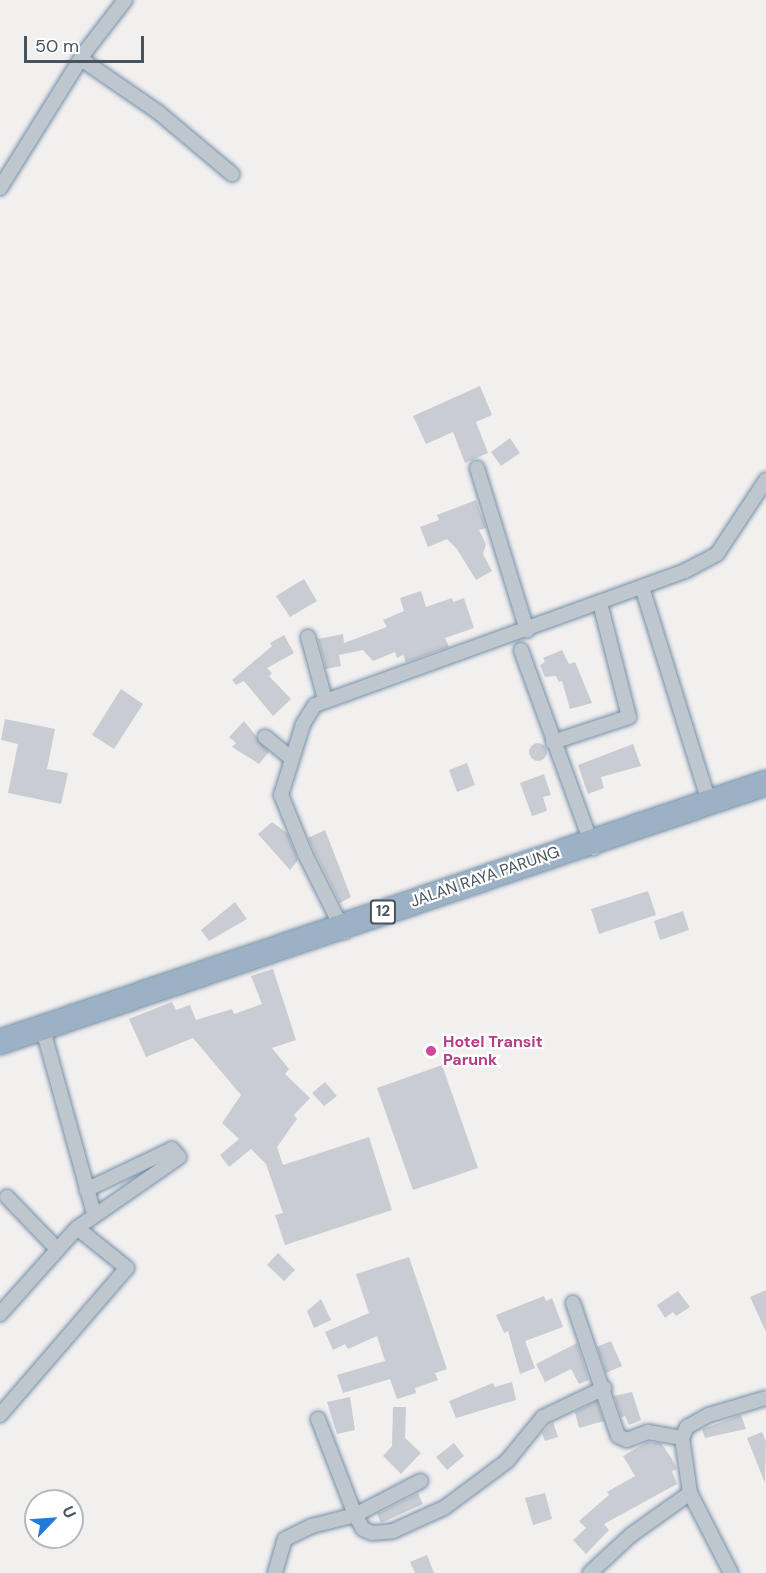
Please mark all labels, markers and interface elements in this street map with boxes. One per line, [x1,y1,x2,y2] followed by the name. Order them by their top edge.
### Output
[27,24,147,62] scale bar
[35,34,79,58] text: 50 m
[408,843,562,911] street label: JALAN RAYA PARUNG
[370,900,397,924] road number: 12
[443,1032,543,1070] place label: Hotel Transit Parunk
[424,1044,438,1058] marker: Hotel Transit Parunk
[24,1489,84,1549] north arrow
[57,1503,81,1521] text: U

